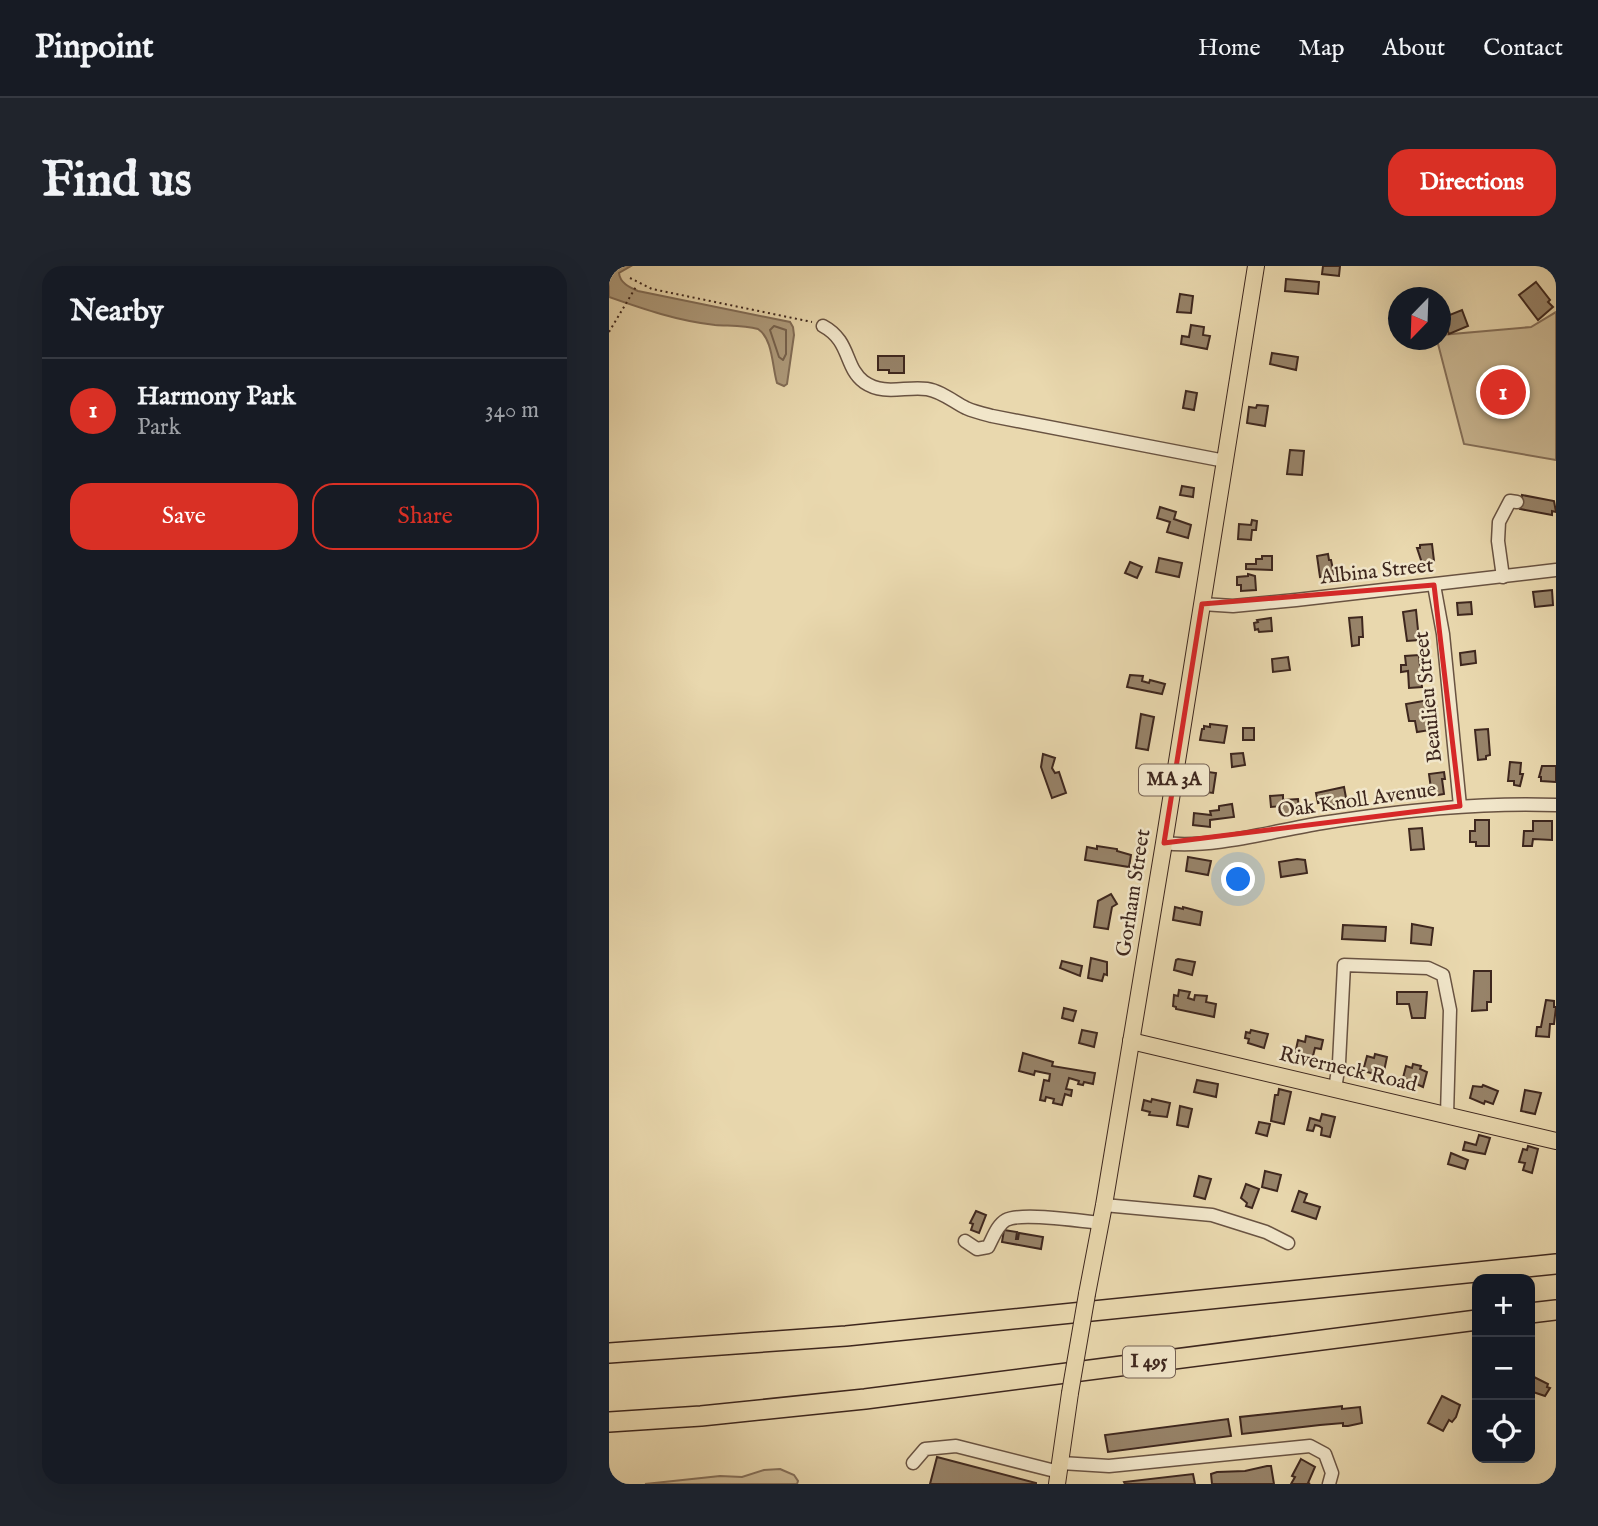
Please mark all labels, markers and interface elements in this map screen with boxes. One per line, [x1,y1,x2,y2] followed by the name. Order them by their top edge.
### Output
[35,27,154,69] text: Pinpoint
[1198,33,1261,64] text: Home
[1299,33,1345,64] text: Map
[1383,33,1445,64] text: About
[1483,33,1563,64] text: Contact
[1388,149,1556,216] button: Directions
[42,151,192,213] text: Find us
[1388,287,1451,350] north arrow
[70,293,163,331] text: Nearby
[1480,366,1526,418] pin: 1
[137,380,296,413] text: Harmony Park
[89,396,97,425] text: 1
[485,396,539,425] text: 340 m
[137,413,181,442] text: Park
[70,483,298,550] button: Save
[312,483,539,550] button: Share
[1318,553,1435,591] street label: Albina Street
[1409,630,1449,764] street label: Beaulieu Street
[1139,765,1209,796] road number: MA 3A
[1276,776,1439,826] street label: Oak Knoll Avenue
[1111,827,1157,959] street label: Gorham Street
[1221,862,1255,896] your location
[1276,1041,1421,1099] street label: Riverneck Road
[1472,1274,1535,1463] map controls
[1472,1274,1535,1337] button: +
[1472,1337,1535,1400] button: −
[1123,1346,1175,1378] road number: I 495
[1472,1400,1535,1463] button: locate

